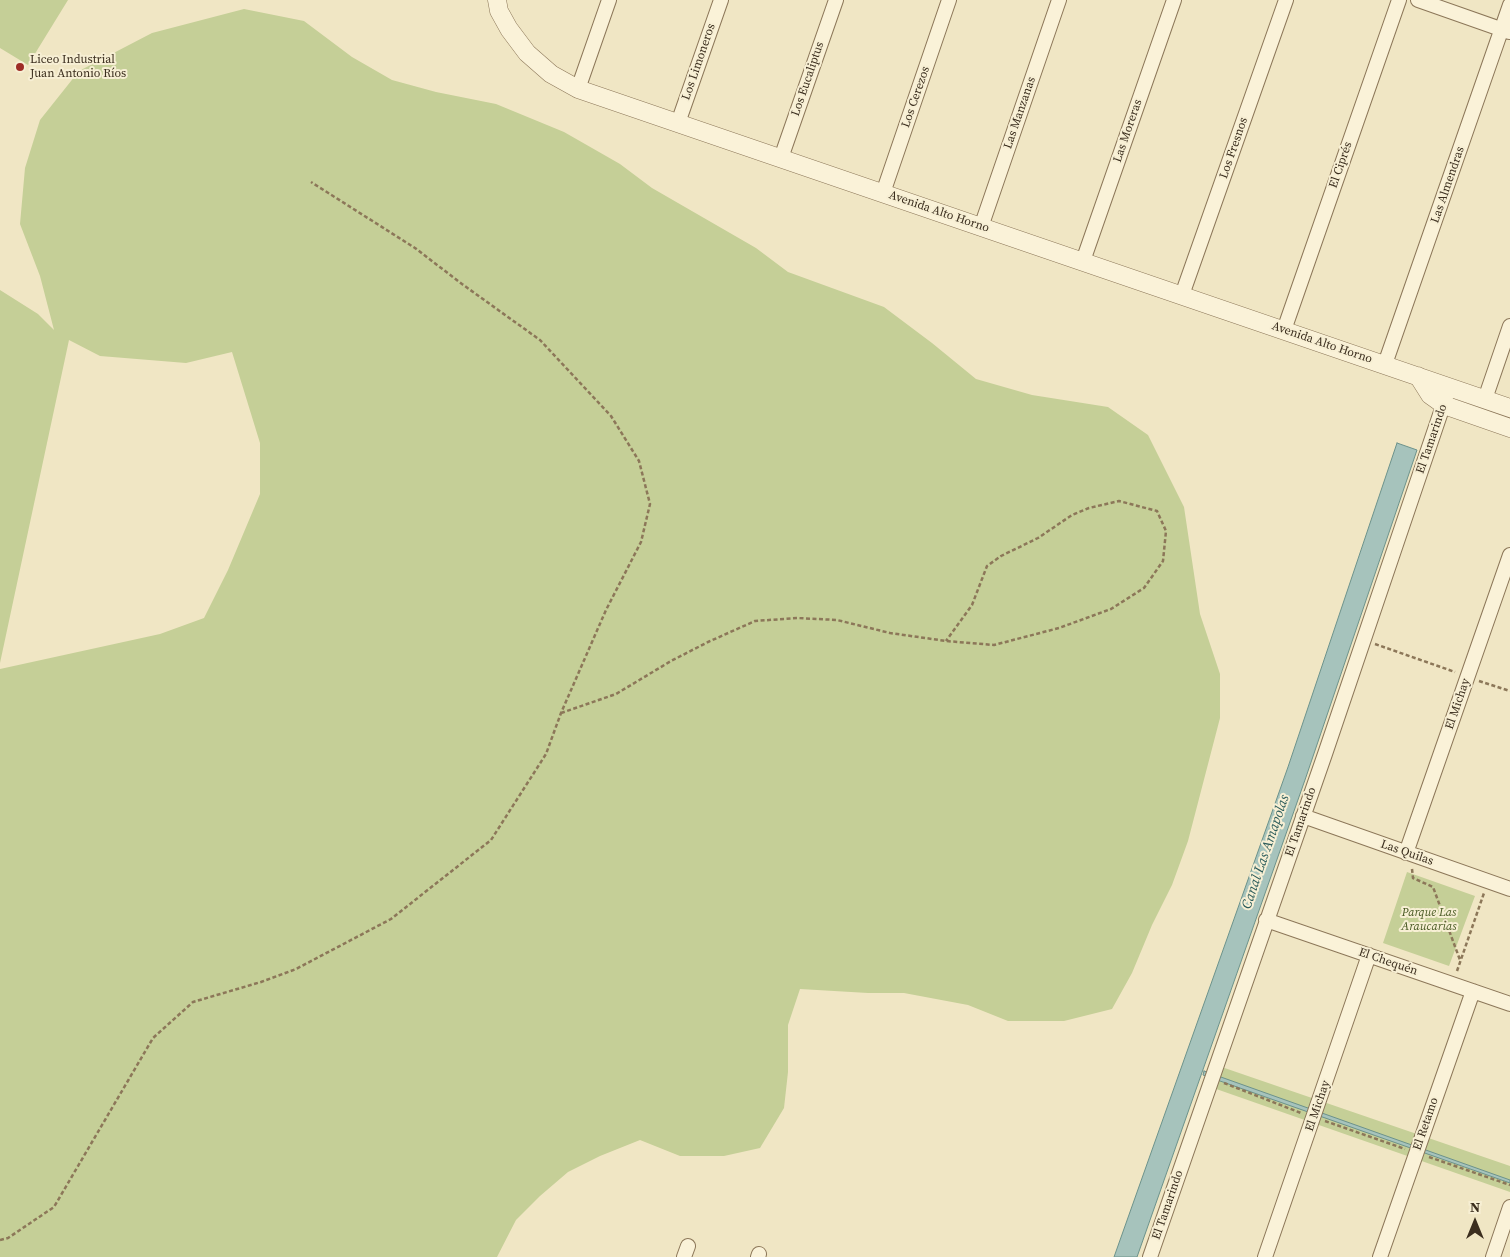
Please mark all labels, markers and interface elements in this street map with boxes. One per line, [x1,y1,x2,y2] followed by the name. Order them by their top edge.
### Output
[679,22,719,102] street label: Los Limoneros
[789,40,827,118] street label: Los Eucaliptus
[30,53,126,81] place label: Liceo Industrial Juan Antonio Ríos
[14,61,26,73] marker: Liceo Industrial Juan Antonio Ríos
[899,65,933,129] street label: Los Cerezos
[1001,75,1039,151] street label: Las Manzanas
[1110,98,1146,164] street label: Las Moreras
[1217,115,1251,181] street label: Los Fresnos
[1326,140,1356,190] street label: El Ciprés
[1428,145,1468,225] street label: Las Almendras
[887,188,991,236] street label: Avenida Alto Horno
[1270,319,1374,367] street label: Avenida Alto Horno
[1413,402,1451,476] street label: El Tamarindo
[1443,677,1473,731] street label: El Michay
[1282,785,1320,859] street label: El Tamarindo
[1239,793,1293,911] water label: Canal Las Amapolas
[1379,837,1435,869] street label: Las Quilas
[1401,906,1457,934] park label: Parque Las Araucarias
[1357,945,1419,979] street label: El Chequén
[1303,1079,1333,1133] street label: El Michay
[1410,1096,1442,1152] street label: El Retamo
[1149,1168,1187,1242] street label: El Tamarindo
[1450,1197,1500,1247] north arrow
[1470,1197,1480,1217] text: N

